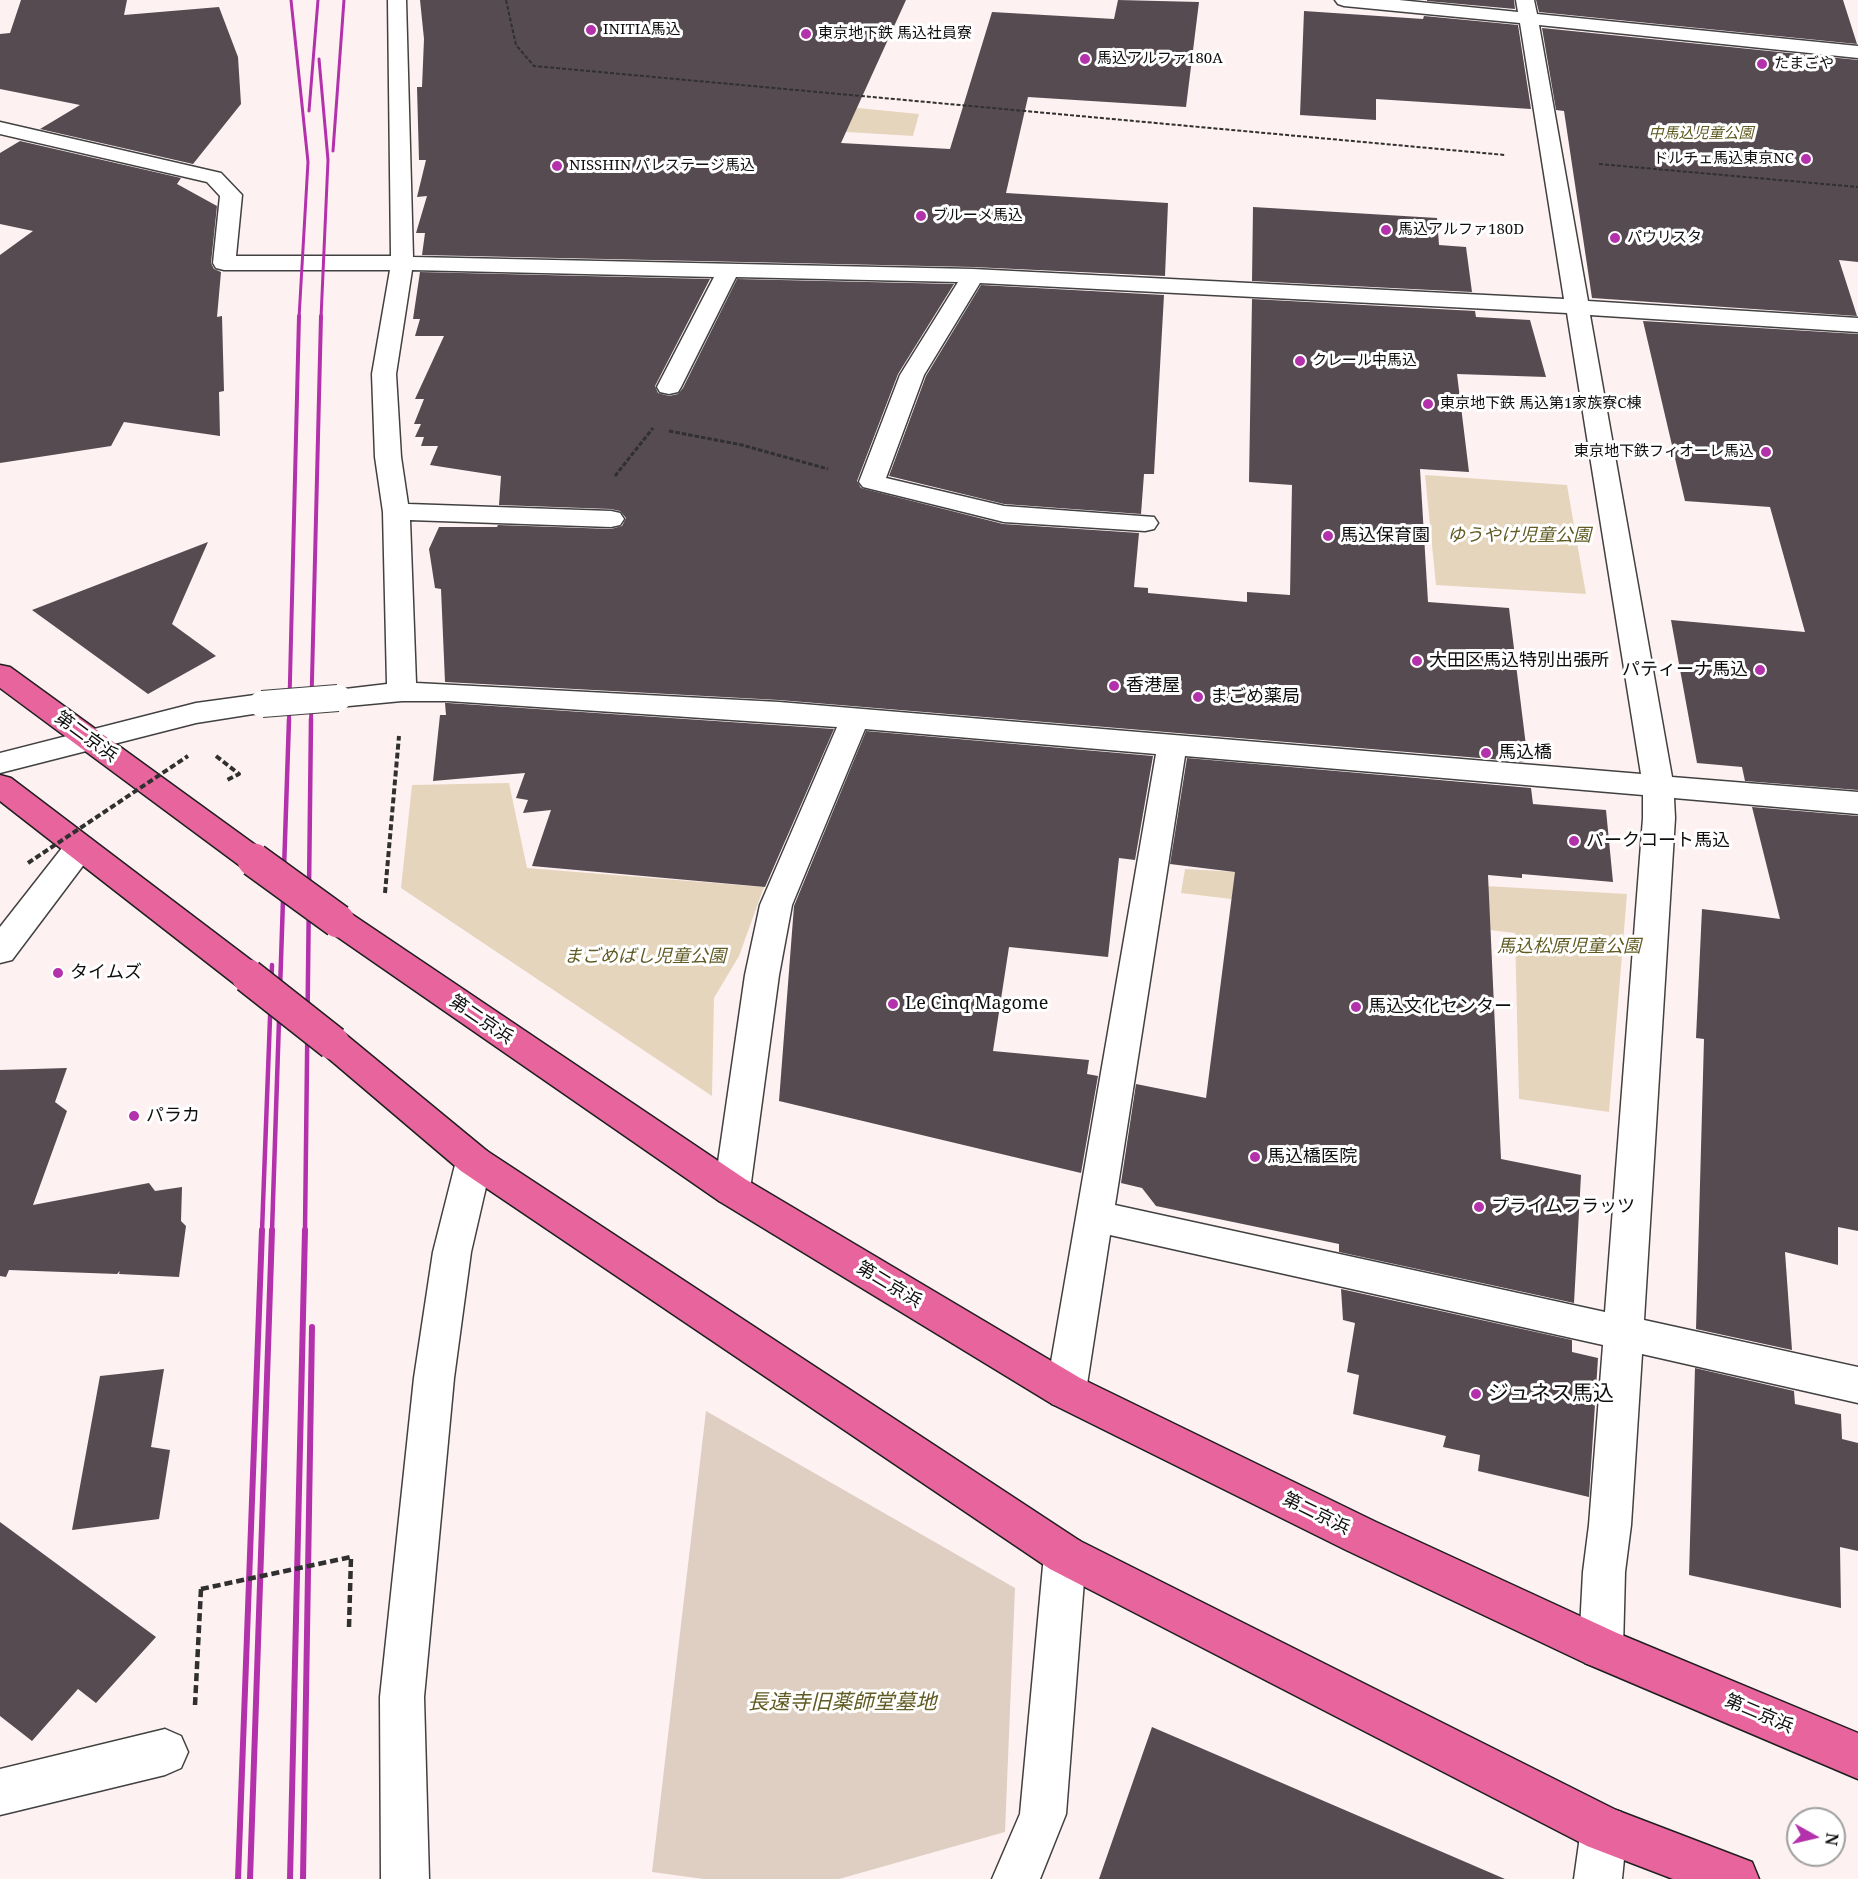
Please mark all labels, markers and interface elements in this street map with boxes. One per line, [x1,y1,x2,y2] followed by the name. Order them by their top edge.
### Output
[603,21,681,39] place label: INITIA馬込
[584,23,598,37] marker: INITIA馬込
[818,25,972,43] place label: 東京地下鉄 馬込社員寮
[799,27,813,41] marker: 東京地下鉄 馬込社員寮
[1097,50,1223,68] place label: 馬込アルファ180A
[1078,52,1092,66] marker: 馬込アルファ180A
[1774,55,1834,73] place label: たまごや
[1755,57,1769,71] marker: たまごや
[1649,125,1753,143] park label: 中馬込児童公園
[1653,150,1794,168] place label: ドルチェ馬込東京NC
[1799,152,1813,166] marker: ドルチェ馬込東京NC
[569,157,755,175] place label: NISSHIN パレステージ馬込
[550,159,564,173] marker: NISSHIN パレステージ馬込
[933,207,1023,225] place label: ブルーメ馬込
[914,209,928,223] marker: ブルーメ馬込
[1398,221,1524,239] place label: 馬込アルファ180D
[1379,223,1393,237] marker: 馬込アルファ180D
[1627,229,1702,247] place label: パウリスタ
[1608,231,1622,245] marker: パウリスタ
[1312,352,1417,370] place label: クレール中馬込
[1293,354,1307,368] marker: クレール中馬込
[1440,395,1641,413] place label: 東京地下鉄 馬込第1家族寮C棟
[1421,397,1435,411] marker: 東京地下鉄 馬込第1家族寮C棟
[1574,443,1754,461] place label: 東京地下鉄フィオーレ馬込
[1759,445,1773,459] marker: 東京地下鉄フィオーレ馬込
[1340,525,1430,547] place label: 馬込保育園
[1447,525,1591,547] park label: ゆうやけ児童公園
[1321,529,1335,543] marker: 馬込保育園
[1429,650,1609,672] place label: 大田区馬込特別出張所
[1410,654,1424,668] marker: 大田区馬込特別出張所
[1622,659,1748,681] place label: パティーナ馬込
[1753,663,1767,677] marker: パティーナ馬込
[1126,675,1180,697] place label: 香港屋
[1107,679,1121,693] marker: 香港屋
[1210,686,1300,708] place label: まごめ薬局
[1191,690,1205,704] marker: まごめ薬局
[51,707,121,767] street label: 第二京浜
[1498,742,1552,764] place label: 馬込橋
[1479,746,1493,760] marker: 馬込橋
[1586,830,1730,852] place label: パークコート馬込
[1567,834,1581,848] marker: パークコート馬込
[1497,936,1641,958] park label: 馬込松原児童公園
[564,946,726,968] park label: まごめばし児童公園
[70,962,142,984] place label: タイムズ
[51,966,65,980] marker: タイムズ
[445,991,517,1049] street label: 第二京浜
[905,993,1048,1015] place label: Le Cinq Magome
[1368,996,1512,1018] place label: 馬込文化センター
[886,997,900,1011] marker: Le Cinq Magome
[1349,1000,1363,1014] marker: 馬込文化センター
[146,1105,200,1127] place label: パラカ
[127,1109,141,1123] marker: パラカ
[1267,1146,1357,1168] place label: 馬込橋医院
[1248,1150,1262,1164] marker: 馬込橋医院
[1491,1196,1635,1218] place label: プライムフラッツ
[1472,1200,1486,1214] marker: プライムフラッツ
[853,1257,925,1313] street label: 第二京浜
[1488,1381,1614,1407] place label: ジュネス馬込
[1469,1387,1483,1401] marker: ジュネス馬込
[1279,1489,1353,1539] street label: 第二京浜
[748,1690,936,1716] park label: 長遠寺旧薬師堂墓地
[1722,1690,1796,1738] street label: 第二京浜
[1786,1807,1846,1867] north arrow
[1820,1831,1844,1847] text: N

